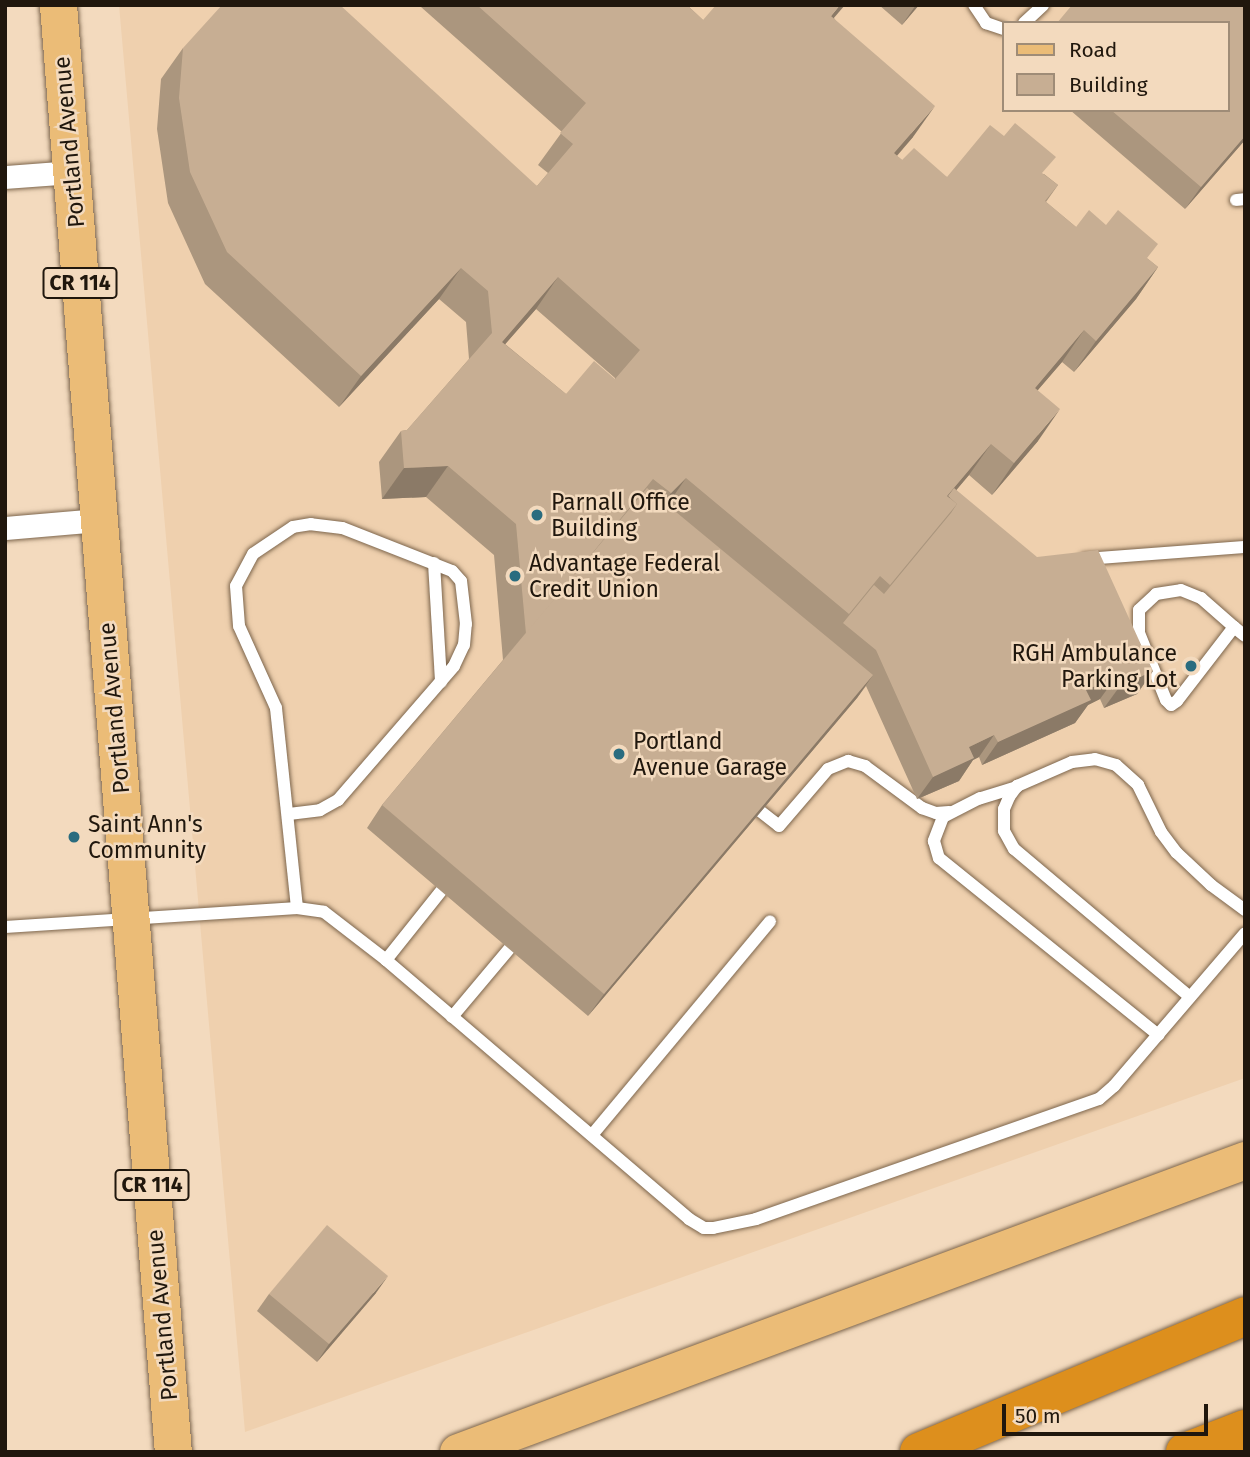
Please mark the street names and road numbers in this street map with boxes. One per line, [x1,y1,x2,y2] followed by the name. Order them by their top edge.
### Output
[48,55,90,229] street label: Portland Avenue
[42,266,119,300] road number: CR 114
[93,621,135,795] street label: Portland Avenue
[114,1168,190,1202] road number: CR 114
[141,1228,183,1402] street label: Portland Avenue

